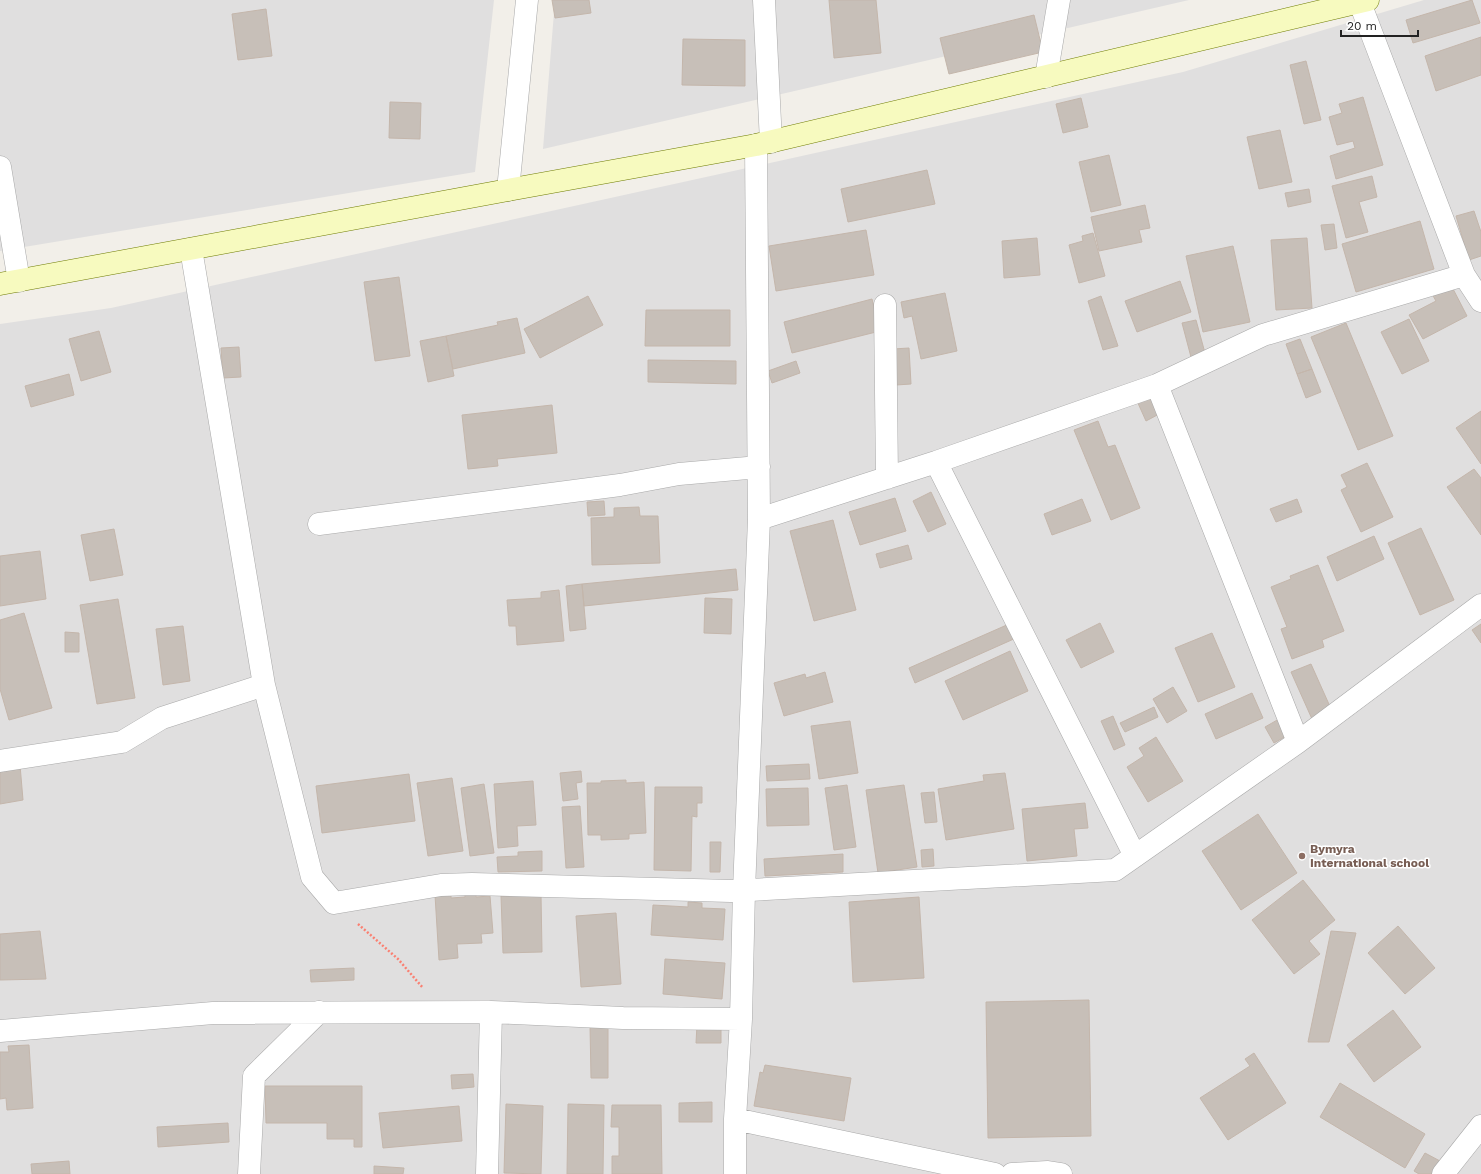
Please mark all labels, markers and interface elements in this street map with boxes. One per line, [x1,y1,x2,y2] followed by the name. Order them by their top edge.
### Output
[1341,12,1418,38] scale bar
[1347,19,1377,33] text: 20 m
[1310,842,1429,870] place label: Bymyra International school
[1297,851,1307,861] marker: Bymyra International school

